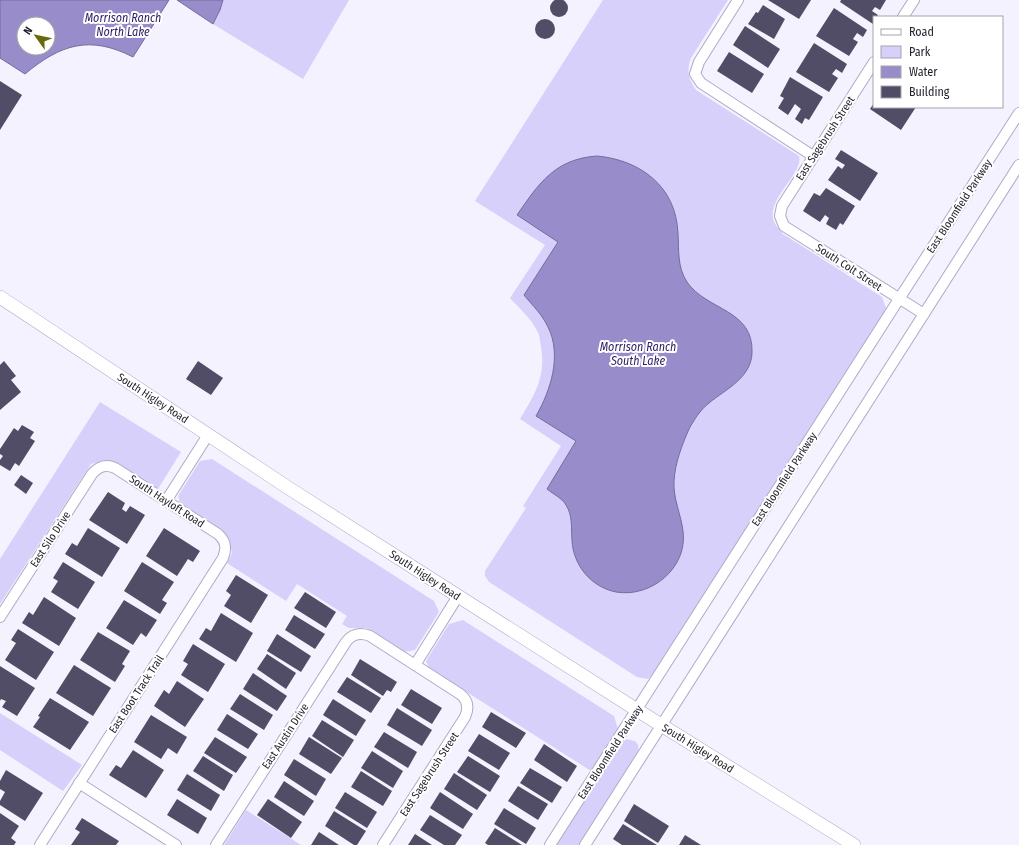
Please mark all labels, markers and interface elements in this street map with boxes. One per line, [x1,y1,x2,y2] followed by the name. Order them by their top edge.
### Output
[85,11,161,39] water label: Morrison Ranch North Lake
[16,16,56,56] north arrow
[873,16,1003,108] legend
[21,25,35,37] text: N
[909,25,934,39] text: Road
[909,45,931,59] text: Park
[909,65,938,79] text: Water
[909,85,950,99] text: Building
[793,93,858,183] street label: East Sagebrush Street
[924,157,995,256] street label: East Bloomfield Parkway
[813,241,885,294] street label: South Colt Street
[600,340,676,368] water label: Morrison Ranch South Lake
[115,371,191,426] street label: South Higley Road
[749,430,820,529] street label: East Bloomfield Parkway
[127,472,207,530] street label: South Hayloft Road
[28,509,73,570] street label: East Silo Drive
[387,548,463,603] street label: South Higley Road
[106,653,167,736] street label: East Boot Track Trail
[259,701,311,771] street label: East Austin Drive
[575,703,646,802] street label: East Bloomfield Parkway
[659,721,736,776] street label: South Higley Road
[397,729,462,819] street label: East Sagebrush Street

